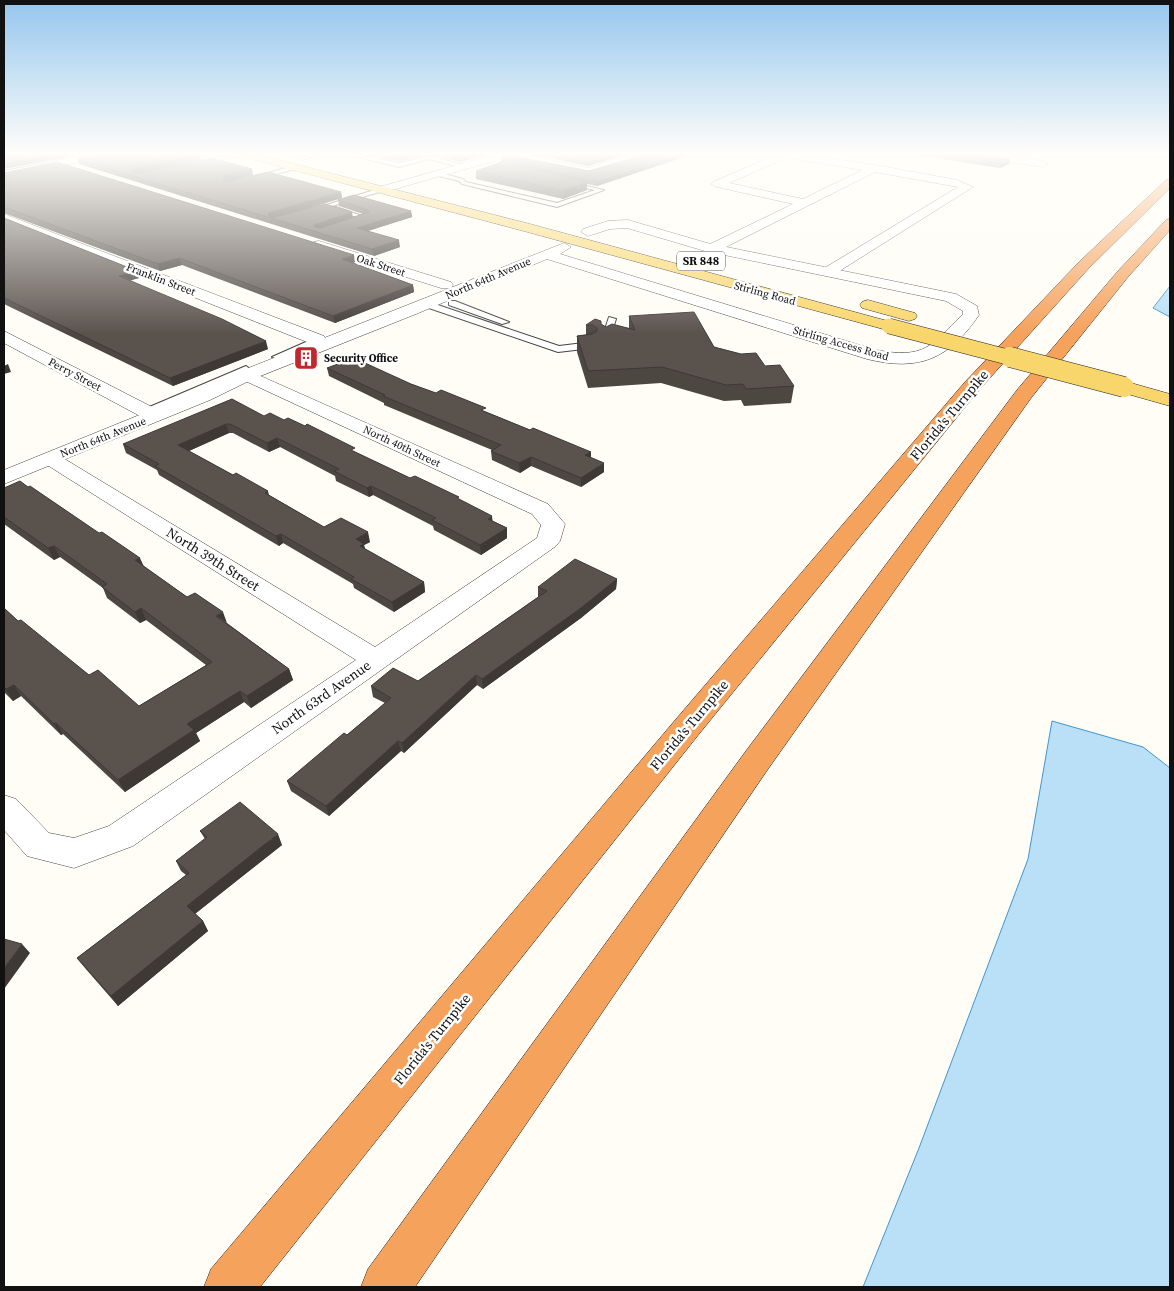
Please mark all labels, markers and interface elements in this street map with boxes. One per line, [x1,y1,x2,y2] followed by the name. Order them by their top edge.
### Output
[355,251,408,281] street label: Oak Street
[677,252,725,270] road number: SR 848
[443,254,534,303] street label: North 64th Avenue
[124,259,198,300] street label: Franklin Street
[732,278,798,309] street label: Stirling Road
[791,323,891,365] street label: Stirling Access Road
[293,345,319,371] building icon: Security Office
[324,351,398,366] place label: Security Office
[46,354,104,395] street label: Perry Street
[905,365,993,465] street label: Florida's Turnpike
[58,413,149,462] street label: North 64th Avenue
[361,422,443,471] street label: North 40th Street
[162,522,264,596] street label: North 39th Street
[267,655,375,739] street label: North 63rd Avenue
[645,675,733,775] street label: Florida's Turnpike
[389,989,475,1089] street label: Florida's Turnpike

